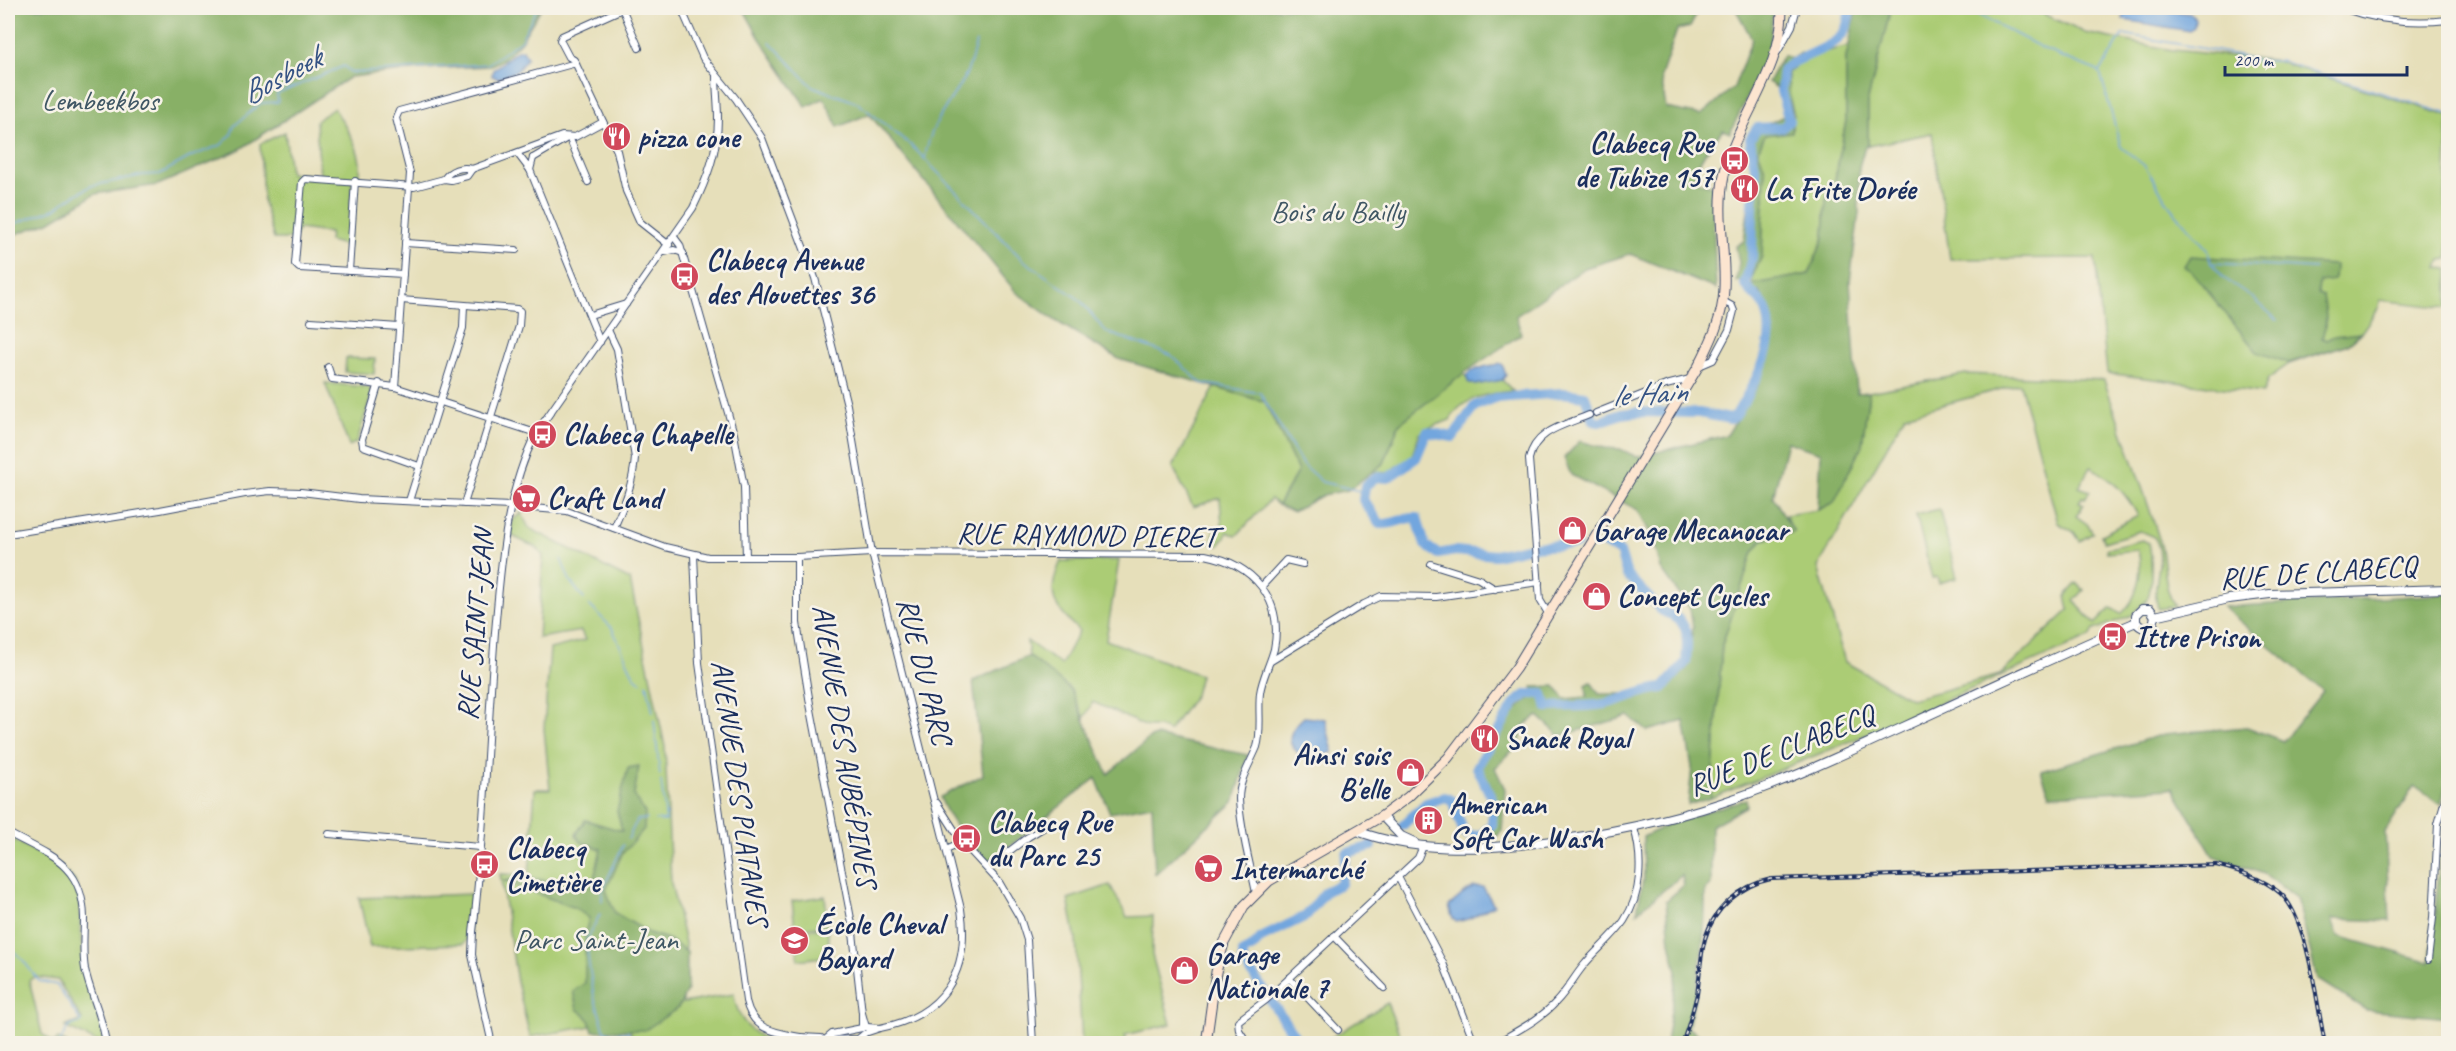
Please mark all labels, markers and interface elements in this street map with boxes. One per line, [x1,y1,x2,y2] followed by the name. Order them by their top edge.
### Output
[234,34,334,114] water label: Bosbeek
[2225,39,2406,77] scale bar
[2234,49,2275,71] text: 200 m
[42,81,161,119] park label: Lembeekbos
[638,118,742,156] place label: pizza cone
[601,121,633,153] restaurant icon: pizza cone
[1575,124,1717,196] place label: Clabecq Rue de Tubize 157
[1718,144,1750,176] bus stop icon: Clabecq Rue de Tubize 157
[1765,170,1918,208] place label: La Frite Dorée
[1728,173,1760,205] restaurant icon: La Frite Dorée
[1271,192,1407,230] park label: Bois du Bailly
[706,241,876,313] place label: Clabecq Avenue des Alouettes 36
[669,261,701,293] bus stop icon: Clabecq Avenue des Alouettes 36
[1610,370,1690,417] water label: le Hain
[563,415,735,453] place label: Clabecq Chapelle
[526,418,558,450] bus stop icon: Clabecq Chapelle
[547,479,666,517] place label: Craft Land
[510,482,542,514] supermarket icon: Craft Land
[1593,511,1791,549] place label: Garage Mecanocar
[956,514,1225,556] street label: RUE RAYMOND PIERET
[1556,514,1588,546] shop icon: Garage Mecanocar
[448,524,503,722] street label: RUE SAINT-JEAN
[2218,546,2421,598] street label: RUE DE CLABECQ
[1617,577,1771,616] place label: Concept Cycles
[1580,580,1612,612] shop icon: Concept Cycles
[888,593,962,752] street label: RUE DU PARC
[804,602,887,895] street label: AVENUE DES AUBÉPINES
[2134,618,2263,656] place label: Ittre Prison
[2097,621,2129,653] bus stop icon: Ittre Prison
[703,658,778,933] street label: AVENUE DES PLATANES
[1682,694,1882,805] street label: RUE DE CLABECQ
[1505,719,1635,757] place label: Snack Royal
[1468,722,1500,754] restaurant icon: Snack Royal
[1293,736,1392,808] place label: Ainsi sois B'elle
[1394,756,1426,788] shop icon: Ainsi sois B'elle
[1449,785,1604,857] place label: American Soft Car Wash
[988,803,1114,875] place label: Clabecq Rue du Parc 25
[1412,805,1444,837] building icon: American Soft Car Wash
[951,823,983,855] bus stop icon: Clabecq Rue du Parc 25
[506,829,603,901] place label: Clabecq Cimetière
[469,849,501,881] bus stop icon: Clabecq Cimetière
[1230,850,1366,888] place label: Intermarché
[1193,853,1225,885] supermarket icon: Intermarché
[816,905,949,977] place label: École Cheval Bayard
[514,920,680,958] park label: Parc Saint-Jean
[779,925,811,957] school or university icon: École Cheval Bayard
[1206,935,1331,1007] place label: Garage Nationale 7
[1169,955,1201,987] shop icon: Garage Nationale 7

